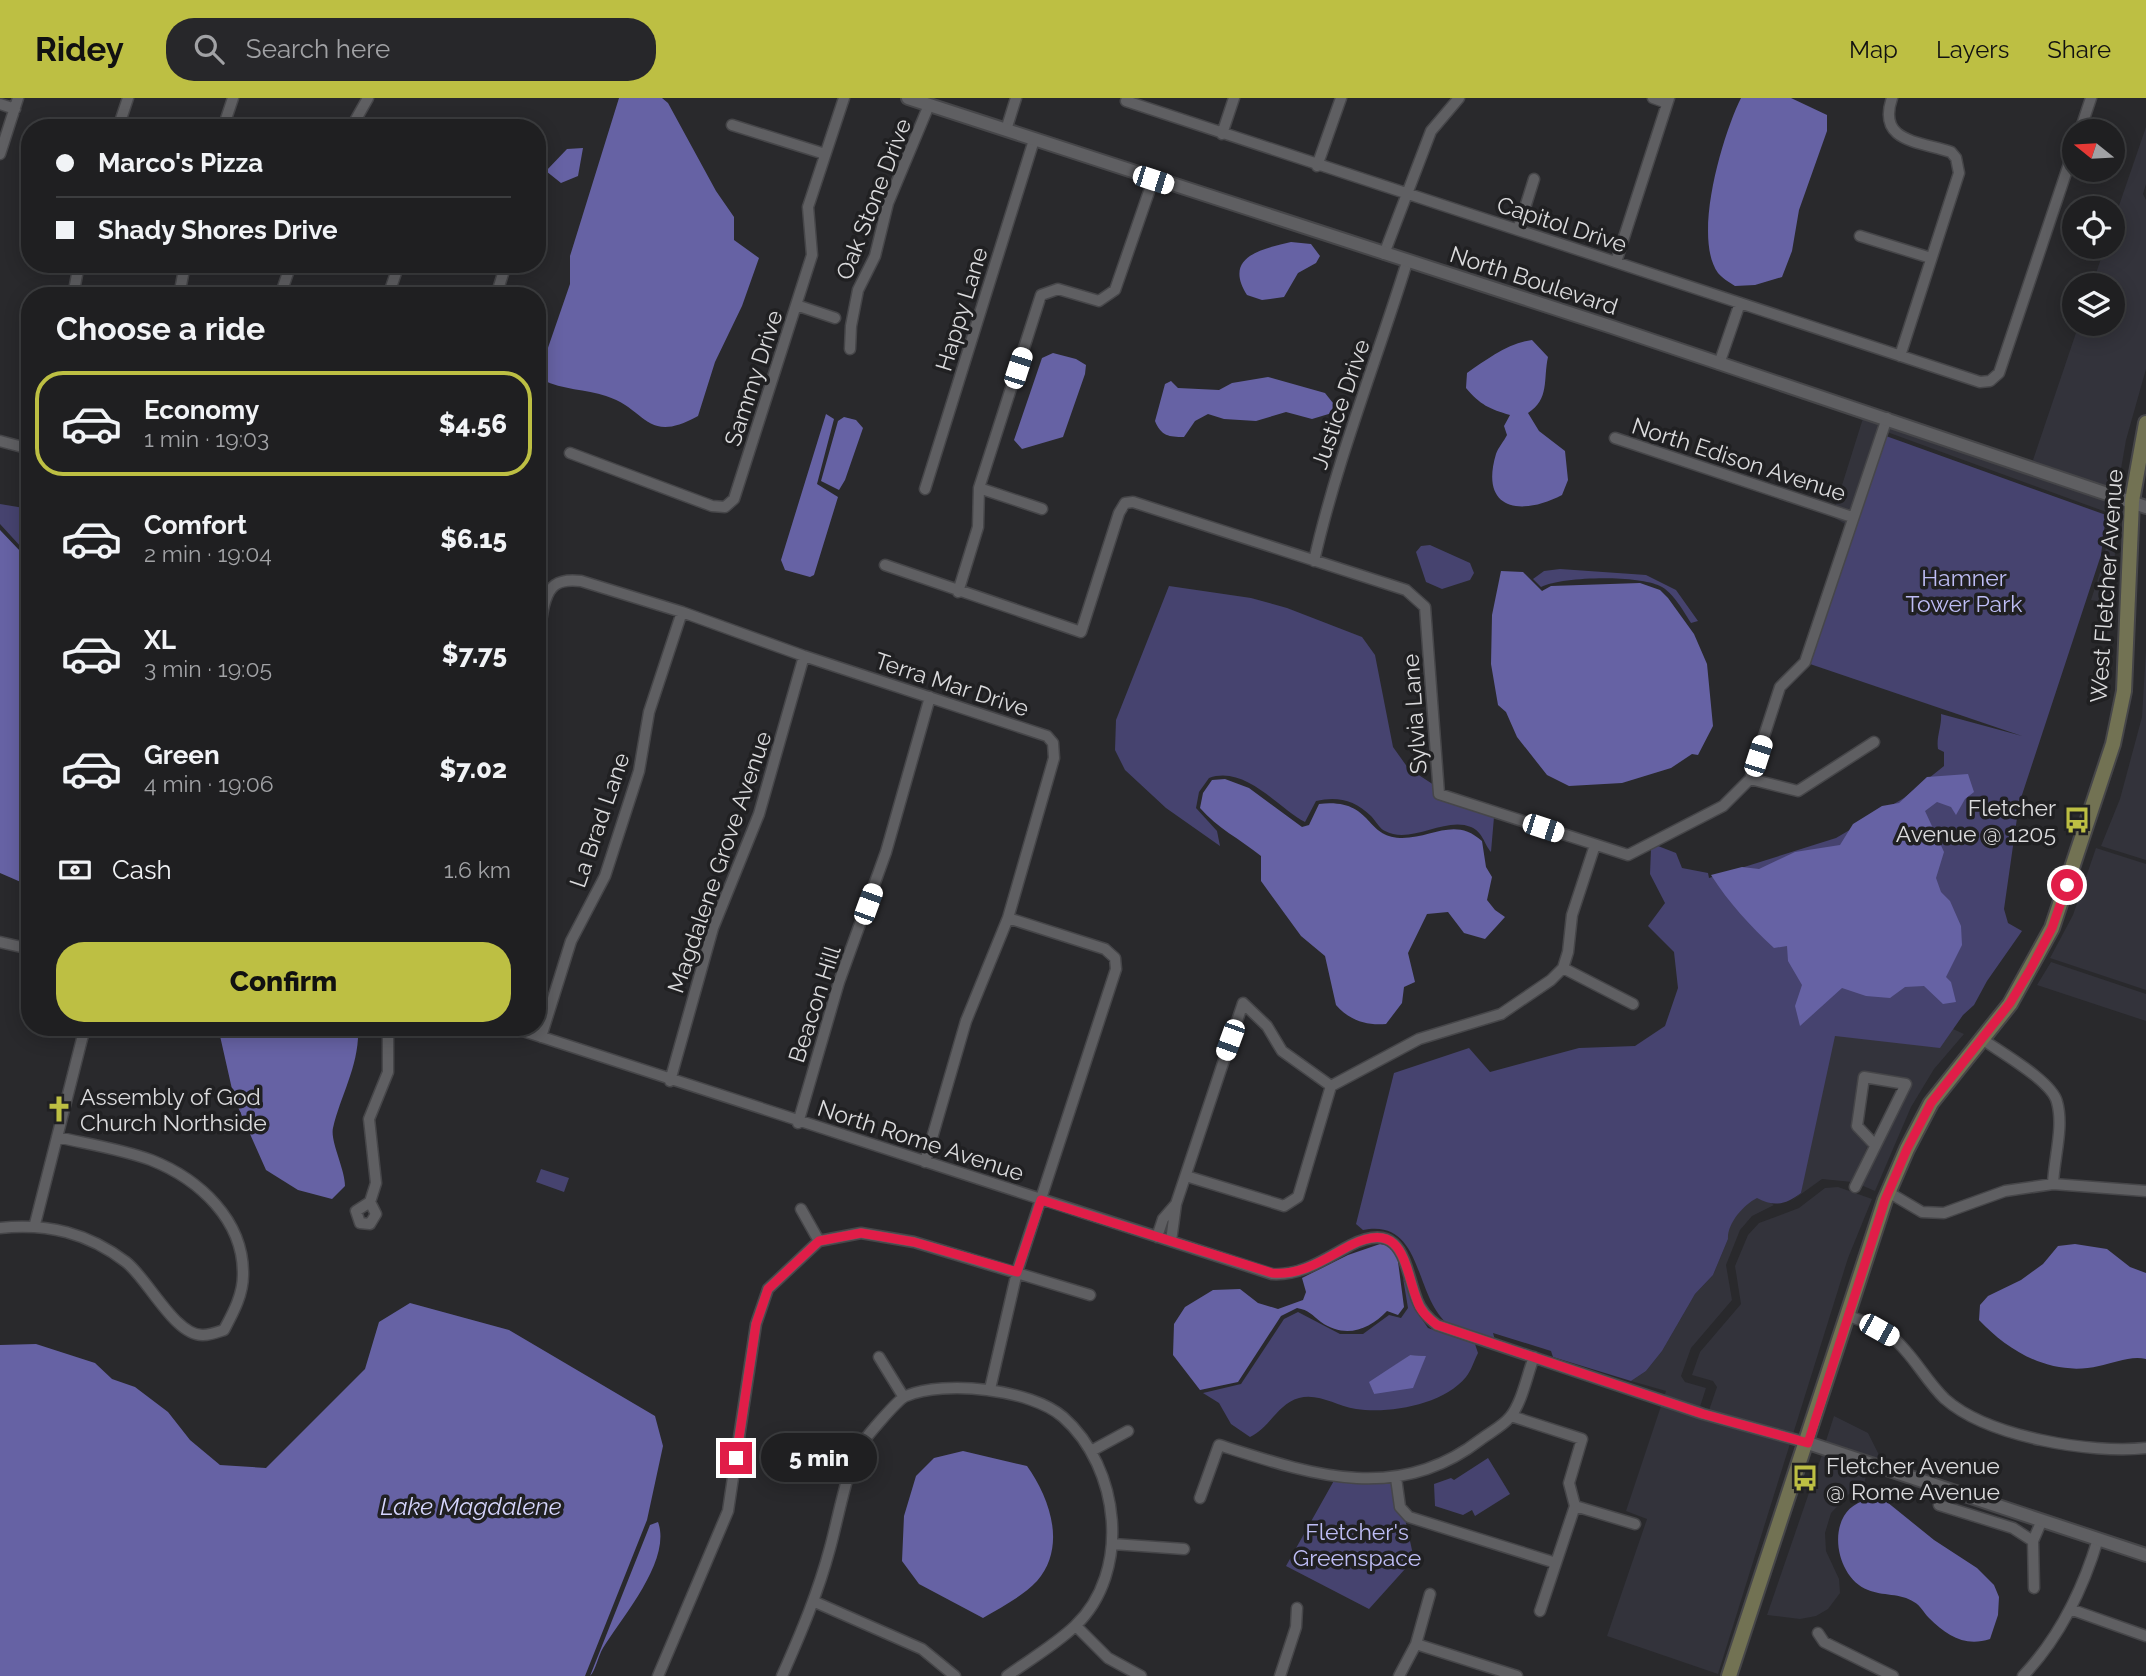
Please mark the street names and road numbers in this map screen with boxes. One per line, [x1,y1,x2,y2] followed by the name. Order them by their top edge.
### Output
[830,115,916,283] street label: Oak Stone Drive
[1494,190,1630,258] street label: Capitol Drive
[1447,240,1621,320] street label: North Boulevard
[929,244,993,374] street label: Happy Lane
[718,307,788,449] street label: Sammy Drive
[1305,336,1375,472] street label: Justice Drive
[1629,412,1849,506] street label: North Edison Avenue
[2084,468,2128,704] street label: West Fletcher Avenue
[872,646,1032,722] street label: Terra Mar Drive
[1396,653,1432,775] street label: Sylvia Lane
[661,728,777,996] street label: Magdalene Grove Avenue
[563,749,635,891] street label: La Brad Lane
[782,941,846,1066] street label: Beacon Hill
[815,1094,1027,1186] street label: North Rome Avenue

